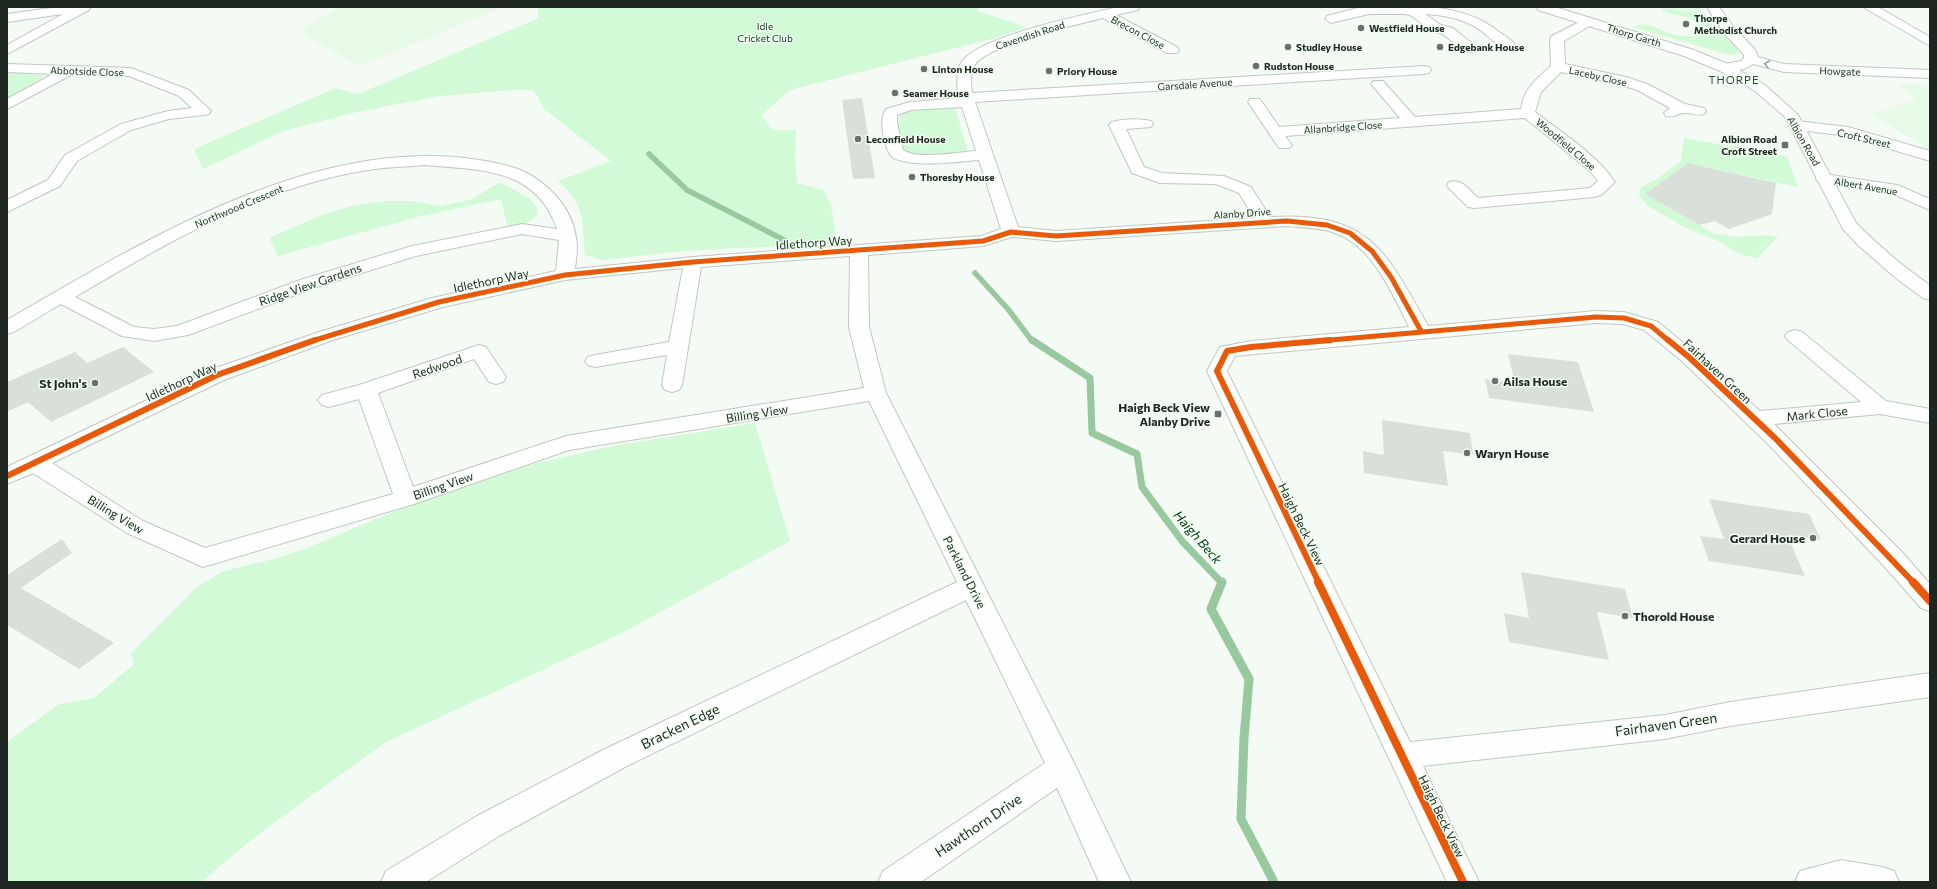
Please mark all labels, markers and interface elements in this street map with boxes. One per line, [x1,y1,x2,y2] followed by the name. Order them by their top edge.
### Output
[1694,12,1777,36] place label: Thorpe Methodist Church
[1109,13,1167,51] street label: Brecon Close
[994,18,1066,52] street label: Cavendish Road
[1681,19,1691,29] marker: Thorpe Methodist Church
[737,20,793,44] park label: Idle Cricket Club
[1605,21,1663,49] street label: Thorp Garth
[1369,22,1445,34] place label: Westfield House
[1356,23,1366,33] marker: Westfield House
[1296,41,1362,53] place label: Studley House
[1448,41,1524,53] place label: Edgebank House
[1283,42,1293,52] marker: Studley House
[1435,42,1445,52] marker: Edgebank House
[1264,60,1334,72] place label: Rudston House
[1764,60,1770,68] one-way arrow
[1251,61,1261,71] marker: Rudston House
[932,63,993,75] place label: Linton House
[50,64,124,78] street label: Abbotside Close
[919,64,929,74] marker: Linton House
[1568,64,1628,88] street label: Laceby Close
[1819,64,1861,78] street label: Howgate
[1057,65,1117,77] place label: Priory House
[1044,66,1054,76] marker: Priory House
[1708,73,1760,86] district label: THORPE
[1157,75,1233,93] street label: Garsdale Avenue
[903,87,969,99] place label: Seamer House
[890,88,900,98] marker: Seamer House
[1785,114,1823,168] street label: Albion Road
[1534,116,1598,172] street label: Woodfield Close
[1303,118,1383,136] street label: Allanbridge Close
[1836,126,1892,150] street label: Croft Street
[866,133,945,145] place label: Leconfield House
[1721,133,1777,157] place label: Albion Road Croft Street
[853,134,863,144] marker: Leconfield House
[1780,140,1790,150] marker: Albion Road Croft Street
[920,171,994,183] place label: Thoresby House
[907,172,917,182] marker: Thoresby House
[1833,175,1899,197] street label: Albert Avenue
[193,182,285,230] street label: Northwood Crescent
[1213,205,1271,221] street label: Alanby Drive
[775,232,853,252] street label: Idlethorp Way
[257,260,363,308] street label: Ridge View Gardens
[452,265,530,295] street label: Idlethorp Way
[1681,336,1755,406] street label: Fairhaven Green
[410,351,464,381] street label: Redwood
[143,358,219,404] street label: Idlethorp Way
[1503,374,1567,388] place label: Ailsa House
[39,376,87,391] place label: St John's
[1490,376,1500,386] marker: Ailsa House
[90,378,100,388] marker: St John's
[1118,400,1210,428] place label: Haigh Beck View Alanby Drive
[725,401,789,425] street label: Billing View
[1786,403,1848,423] street label: Mark Close
[1213,409,1223,419] marker: Haigh Beck View Alanby Drive
[1475,446,1549,460] place label: Waryn House
[1462,448,1472,458] marker: Waryn House
[411,468,475,502] street label: Billing View
[1276,481,1328,568] street label: Haigh Beck View
[85,492,147,536] street label: Billing View
[1170,507,1226,568] water label: Haigh Beck
[1730,531,1805,545] place label: Gerard House
[941,533,989,611] street label: Parkland Drive
[1808,533,1818,543] marker: Gerard House
[1633,609,1714,623] place label: Thorold House
[1620,611,1630,621] marker: Thorold House
[638,700,722,752] street label: Bracken Edge
[1614,708,1718,740] street label: Fairhaven Green
[1416,773,1468,860] street label: Haigh Beck View
[931,790,1025,860] street label: Hawthorn Drive

